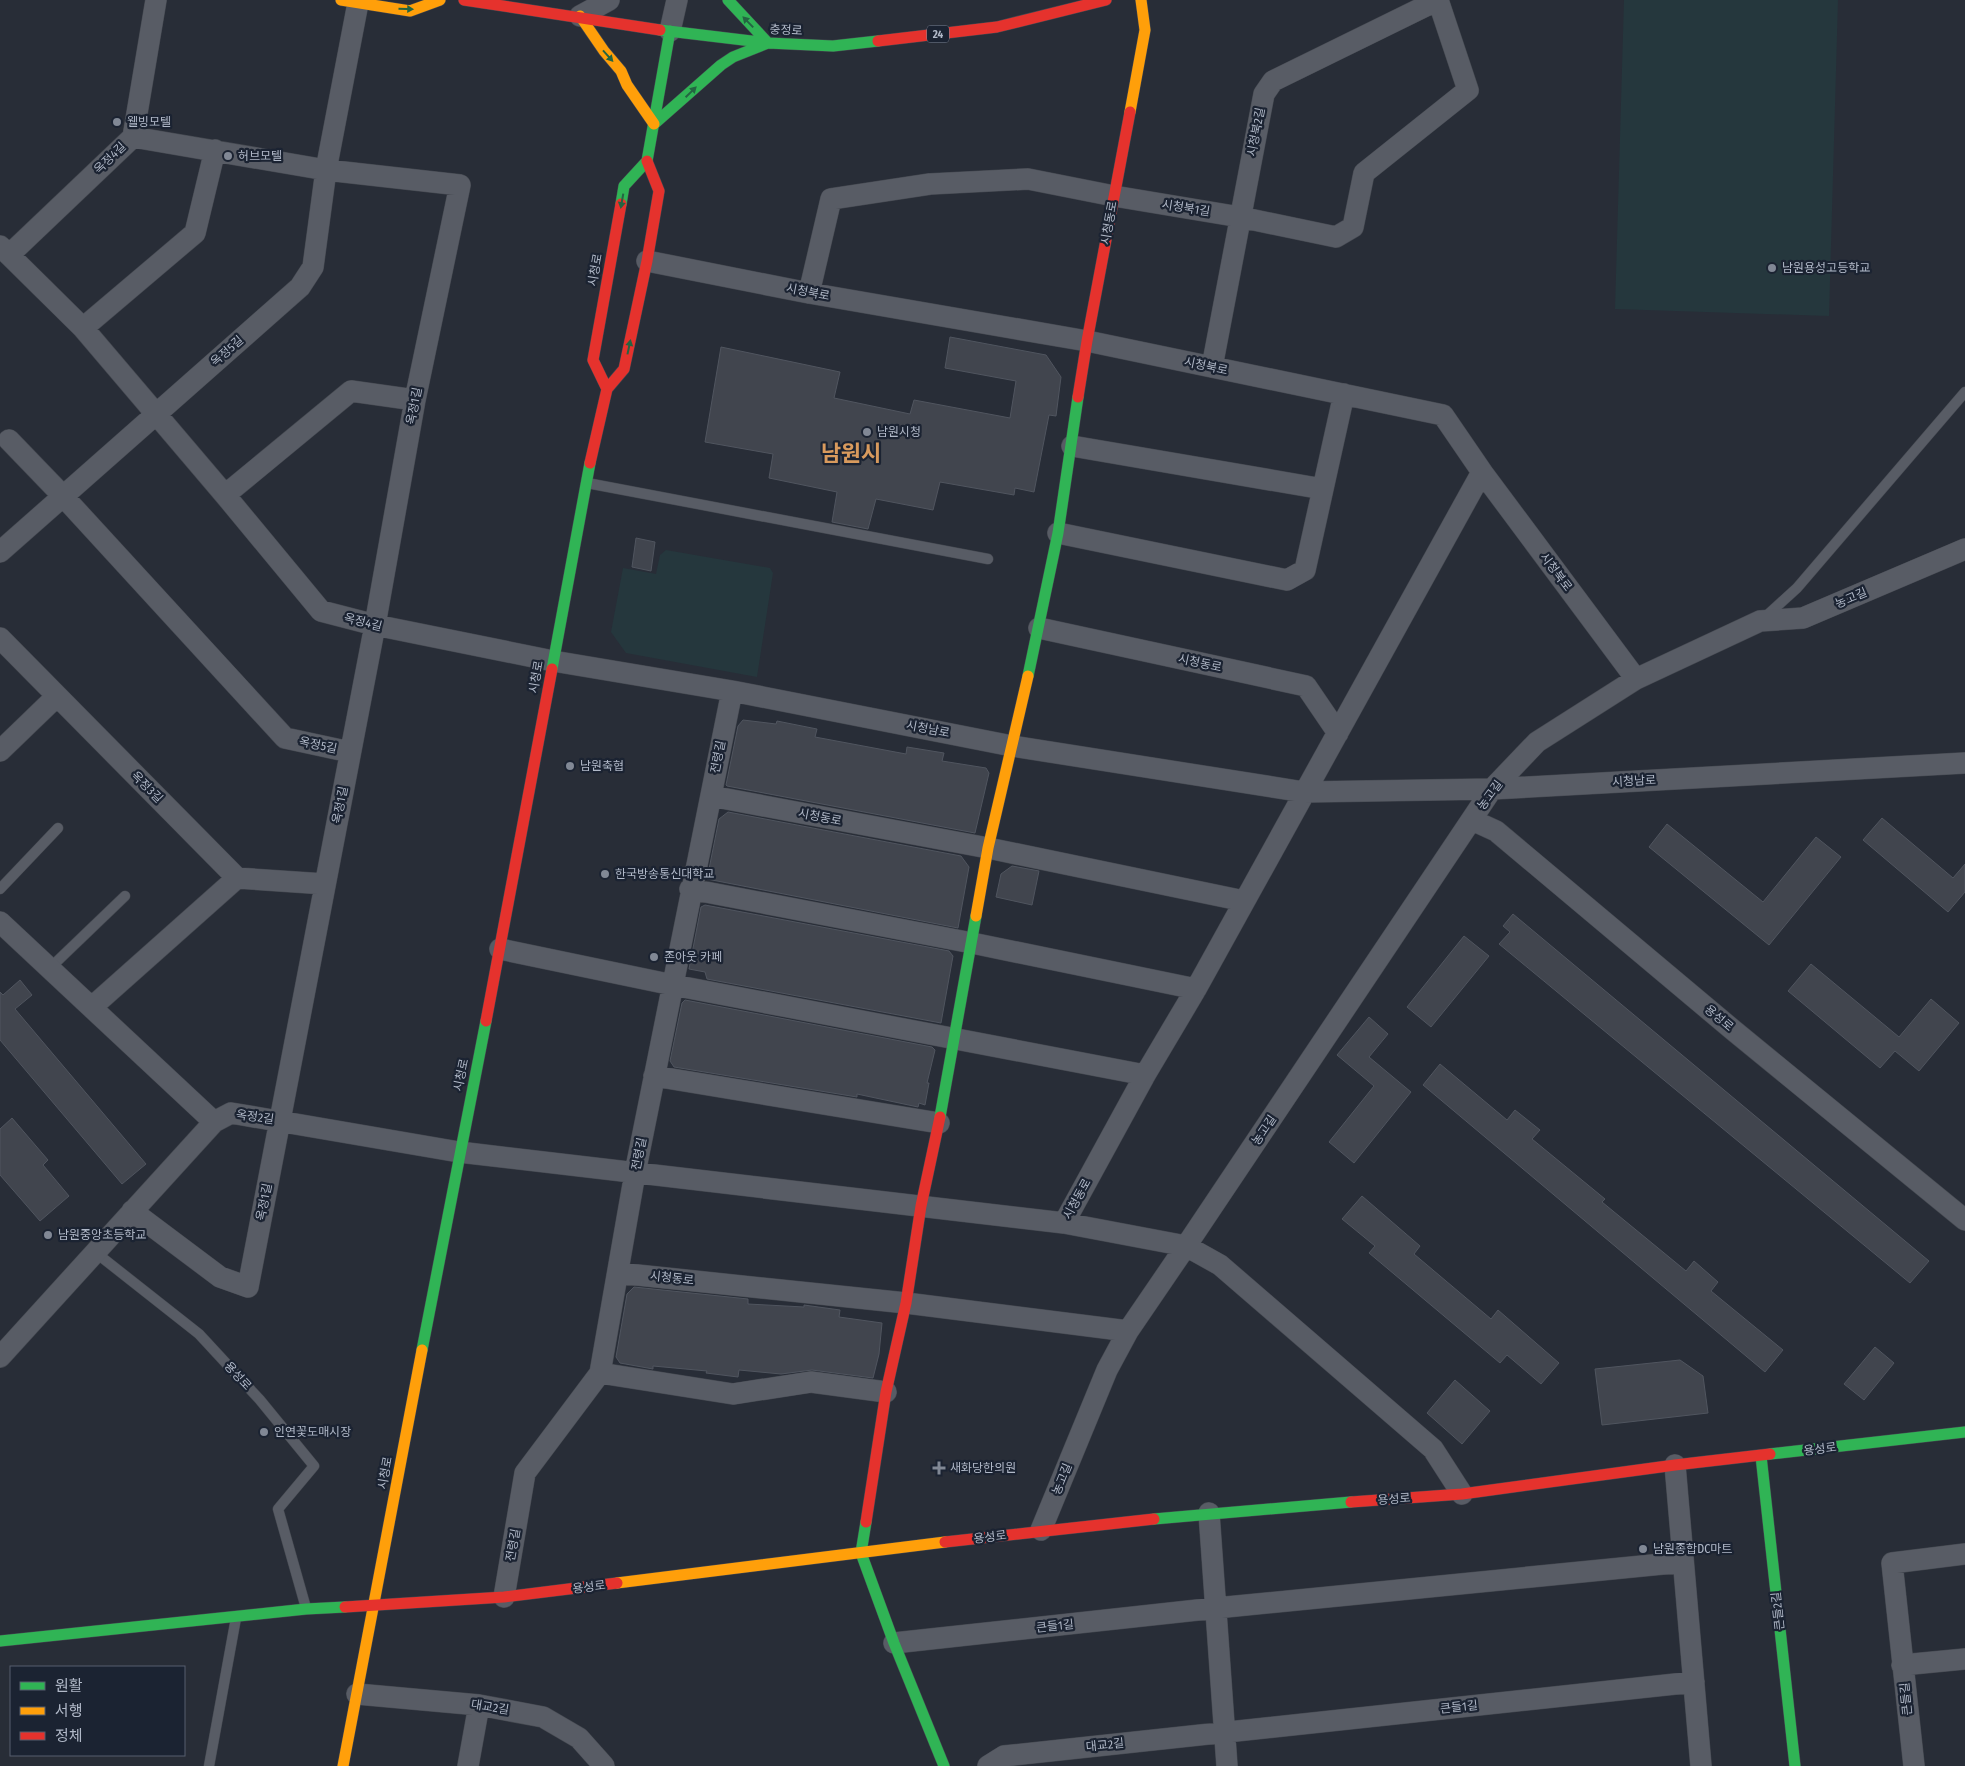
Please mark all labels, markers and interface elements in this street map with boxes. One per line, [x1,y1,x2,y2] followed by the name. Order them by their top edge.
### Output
[399,5,415,13] one-way arrow
[742,16,754,28] one-way arrow
[769,22,803,38] street label: 충정로
[927,26,949,42] road number: 24
[602,49,614,61] one-way arrow
[685,86,697,98] one-way arrow
[1244,106,1268,158] street label: 시청북2길
[127,115,171,129] place label: 웰빙모텔
[111,116,123,128] marker: 웰빙모텔
[91,139,129,177] street label: 옥정4길
[238,149,282,163] place label: 허브모텔
[222,150,234,162] marker: 허브모텔
[617,194,625,210] one-way arrow
[1161,197,1211,219] street label: 시청북1길
[1098,200,1120,246] street label: 시청동로
[585,252,605,288] street label: 시청로
[1782,261,1870,275] place label: 남원용성고등학교
[1766,262,1778,274] marker: 남원용성고등학교
[785,281,831,303] street label: 시청북로
[208,333,246,369] street label: 옥정5길
[625,340,633,355] one-way arrow
[1183,355,1229,377] street label: 시청북로
[404,386,424,426] street label: 옥정1길
[877,425,921,439] place label: 남원시청
[861,426,873,438] marker: 남원시청
[821,440,881,467] district label: 남원시
[1537,550,1575,594] street label: 시청북로
[1833,585,1869,611] street label: 농고길
[342,610,384,634] street label: 옥정4길
[1177,652,1223,674] street label: 시청동로
[526,659,546,695] street label: 시청로
[905,718,951,740] street label: 시청남로
[298,734,338,756] street label: 옥정5길
[708,739,728,775] street label: 전령길
[580,759,624,773] place label: 남원축협
[564,760,576,772] marker: 남원축협
[128,768,166,806] street label: 옥정3길
[1612,773,1656,789] street label: 시청남로
[1474,778,1506,812] street label: 농고길
[330,785,350,825] street label: 옥정1길
[797,806,843,828] street label: 시청동로
[615,867,714,881] place label: 한국방송통신대학교
[599,868,611,880] marker: 한국방송통신대학교
[664,950,722,964] place label: 존아웃 카페
[648,951,660,963] marker: 존아웃 카페
[1702,1002,1736,1034] street label: 용성로
[451,1057,471,1093] street label: 시청로
[235,1107,275,1127] street label: 옥정2길
[1249,1112,1279,1148] street label: 농고길
[629,1136,649,1172] street label: 전령길
[1060,1176,1094,1222] street label: 시청동로
[254,1182,274,1222] street label: 옥정1길
[58,1228,146,1242] place label: 남원중앙초등학교
[42,1229,54,1241] marker: 남원중앙초등학교
[649,1269,695,1287] street label: 시청동로
[222,1359,254,1393] street label: 용성로
[274,1425,351,1439] place label: 인연꽃도매시장
[258,1426,270,1438] marker: 인연꽃도매시장
[1803,1440,1837,1458] street label: 용성로
[375,1455,395,1491] street label: 시청로
[932,1461,946,1475] marker: 새화당한의원
[950,1461,1016,1475] place label: 새화당한의원
[1049,1461,1075,1497] street label: 농고길
[1377,1491,1411,1507] street label: 용성로
[503,1527,523,1563] street label: 전령길
[973,1528,1007,1546] street label: 용성로
[1653,1542,1732,1556] place label: 남원종합DC마트
[1637,1543,1649,1555] marker: 남원종합DC마트
[572,1578,606,1596] street label: 용성로
[1769,1591,1787,1631] street label: 큰들2길
[1035,1617,1075,1635] street label: 큰들1길
[10,1666,185,1756] legend
[55,1677,83,1695] text: 원활
[1897,1682,1915,1716] street label: 큰들길
[470,1697,510,1717] street label: 대교2길
[1439,1698,1479,1716] street label: 큰들1길
[55,1702,83,1720] text: 서행
[55,1727,83,1745] text: 정체
[1085,1736,1125,1754] street label: 대교2길

